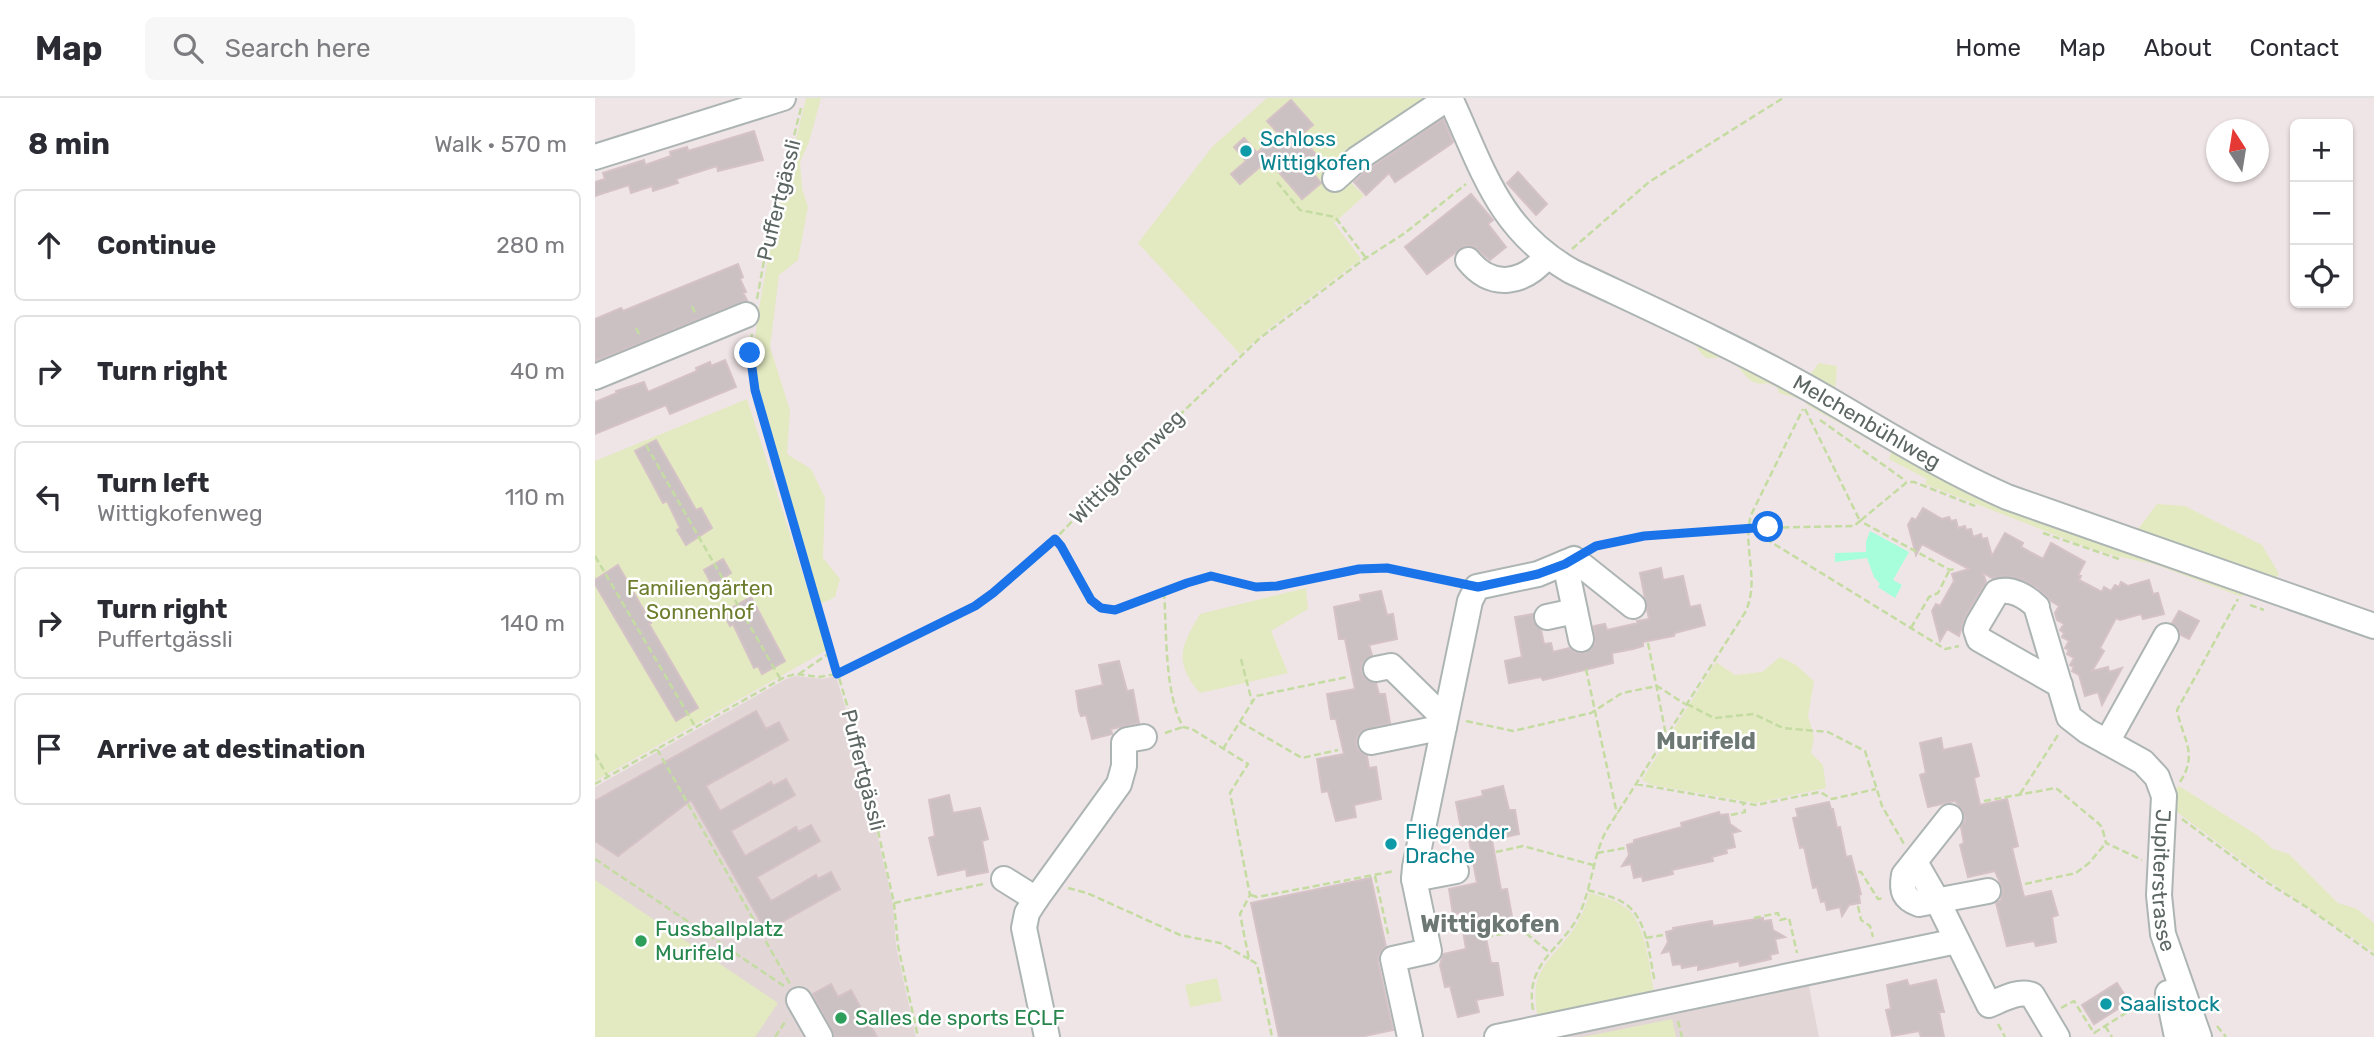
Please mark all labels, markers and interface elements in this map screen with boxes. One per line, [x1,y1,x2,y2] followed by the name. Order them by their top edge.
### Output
[145,17,635,80] search box
[35,29,103,68] text: Map
[169,29,207,67] icon: search
[225,33,370,64] text: Search here
[1955,34,2021,62] text: Home
[2059,34,2106,62] text: Map
[2144,34,2212,62] text: About
[2250,34,2339,62] text: Contact
[2206,119,2269,182] north arrow
[2290,119,2353,308] map controls
[2290,119,2353,182] button: +
[28,126,110,162] text: 8 min
[1260,126,1371,175] place label: Schloss Wittigkofen
[434,130,567,158] text: Walk · 570 m
[751,137,806,263] street label: Puffertgässli
[1238,143,1254,159] marker: Schloss Wittigkofen
[2290,182,2353,245] button: −
[30,226,68,264] icon: ahead
[97,230,216,261] text: Continue
[496,231,565,259] text: 280 m
[2290,245,2353,308] button: locate
[734,337,765,368] route end
[30,352,68,390] icon: right
[97,356,227,387] text: Turn right
[510,357,565,385] text: 40 m
[1789,369,1945,474] street label: Melchenbühlweg
[1064,404,1189,529] street label: Wittigkofenweg
[97,468,209,499] text: Turn left
[30,478,68,516] icon: left
[505,483,565,511] text: 110 m
[97,499,263,527] text: Wittigkofenweg
[1752,511,1783,542] route start
[627,575,773,624] park label: Familiengärten Sonnenhof
[97,594,227,625] text: Turn right
[30,604,68,642] icon: right
[500,609,565,637] text: 140 m
[97,625,233,653] text: Puffertgässli
[836,707,891,833] street label: Puffertgässli
[1656,727,1756,755] district label: Murifeld
[30,730,68,768] icon: arrive
[97,734,365,765] text: Arrive at destination
[2147,809,2181,955] street label: Jupiterstrasse
[1405,819,1508,868] place label: Fliegender Drache
[1383,836,1399,852] marker: Fliegender Drache
[1420,910,1560,938] district label: Wittigkofen
[655,916,783,965] place label: Fussballplatz Murifeld
[633,933,649,949] marker: Fussballplatz Murifeld
[2120,991,2220,1016] place label: Saalistock
[2098,996,2114,1012] marker: Saalistock
[855,1005,1065,1030] place label: Salles de sports ECLF
[833,1010,849,1026] marker: Salles de sports ECLF

